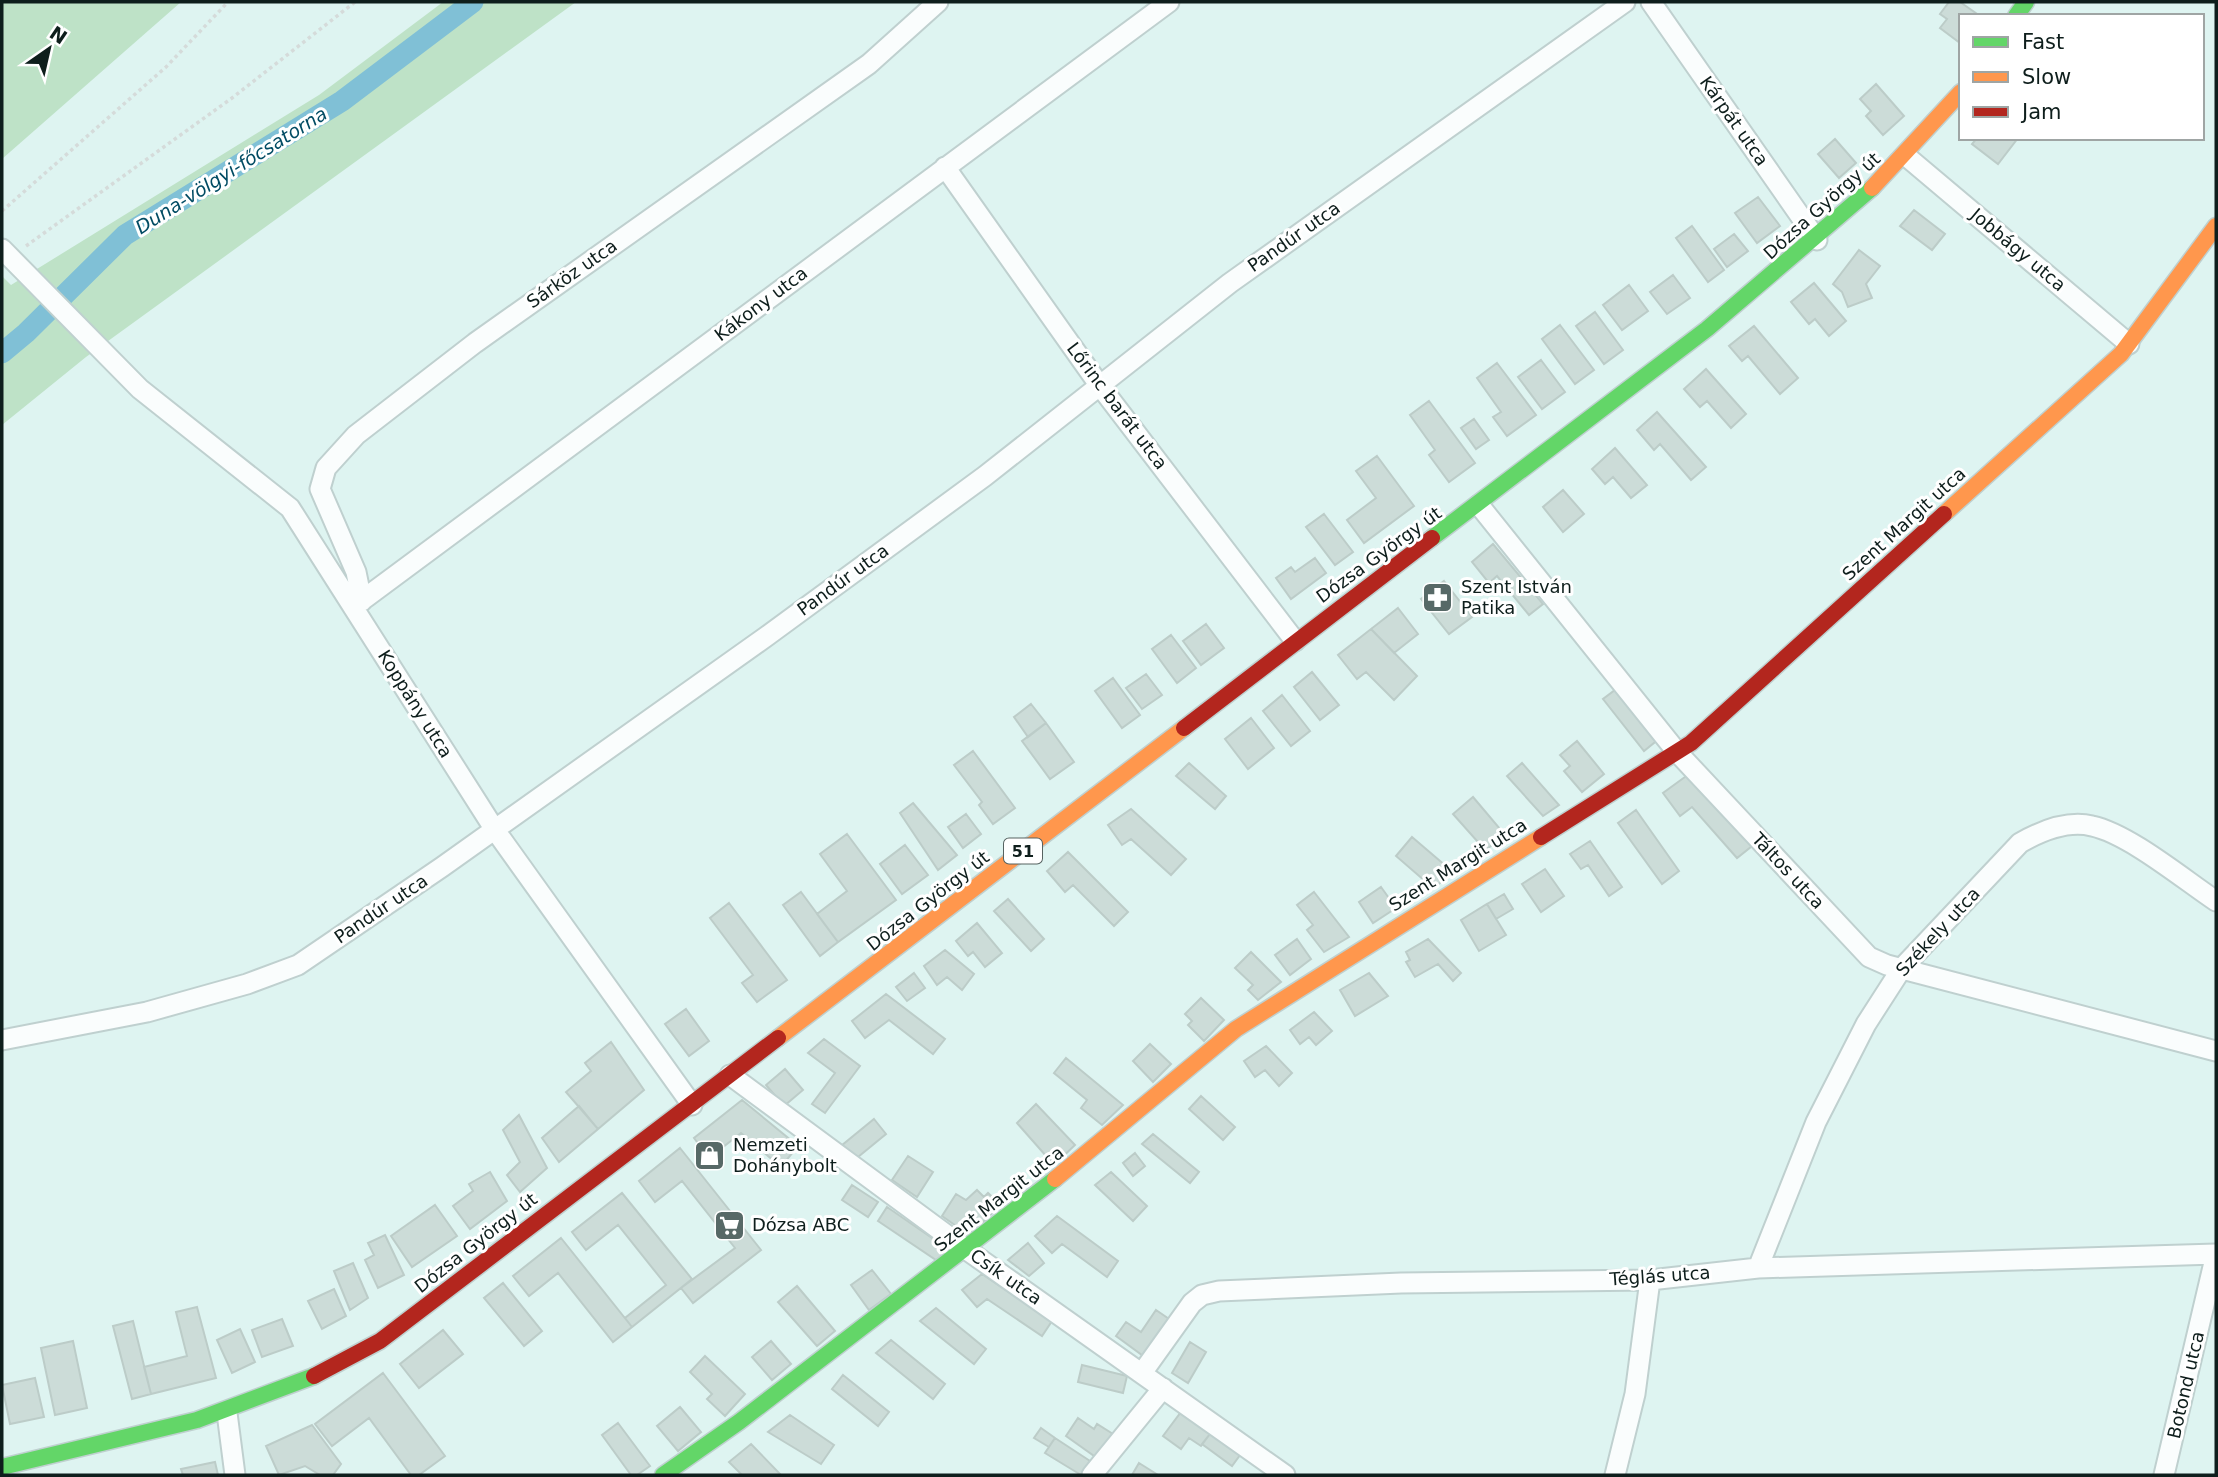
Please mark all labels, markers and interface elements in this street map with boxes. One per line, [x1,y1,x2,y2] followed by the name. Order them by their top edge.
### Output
[14,14,84,84] north arrow
[1959,14,2204,140] legend
[46,21,71,48] text: N
[2022,30,2064,54] text: Fast
[2022,65,2071,89] text: Slow
[1696,72,1773,170] street label: Kárpát utca
[2020,100,2062,124] text: Jam
[131,102,331,238] water label: Duna-völgyi-főcsatorna
[1759,148,1884,263] street label: Dózsa György út
[1244,197,1344,276] street label: Pandúr utca
[1966,203,2070,295] street label: Jobbágy utca
[523,235,621,312] street label: Sárköz utca
[710,262,811,345] street label: Kákony utca
[1063,338,1172,473] street label: Lőrinc barát utca
[1838,463,1970,584] street label: Szent Margit utca
[1312,502,1445,607] street label: Dózsa György út
[793,539,893,620] street label: Pandúr utca
[1461,576,1572,618] place label: Szent István Patika
[1421,580,1455,614] pharmacy icon: Szent István Patika
[374,646,457,761] street label: Koppány utca
[1385,814,1530,915] street label: Szent Margit utca
[1747,827,1829,913] street label: Táltos utca
[1004,838,1042,864] road number: 51
[862,846,993,955] street label: Dózsa György út
[330,870,431,947] street label: Pandúr utca
[1891,883,1984,980] street label: Székely utca
[733,1134,837,1176] place label: Nemzeti Dohánybolt
[693,1138,727,1172] shop icon: Nemzeti Dohánybolt
[930,1142,1068,1256] street label: Szent Margit utca
[410,1188,541,1297] street label: Dózsa György út
[712,1208,746,1242] supermarket icon: Dózsa ABC
[752,1214,849,1235] place label: Dózsa ABC
[966,1244,1046,1309] street label: Csík utca
[1608,1262,1711,1290] street label: Téglás utca
[2163,1329,2208,1441] street label: Botond utca

